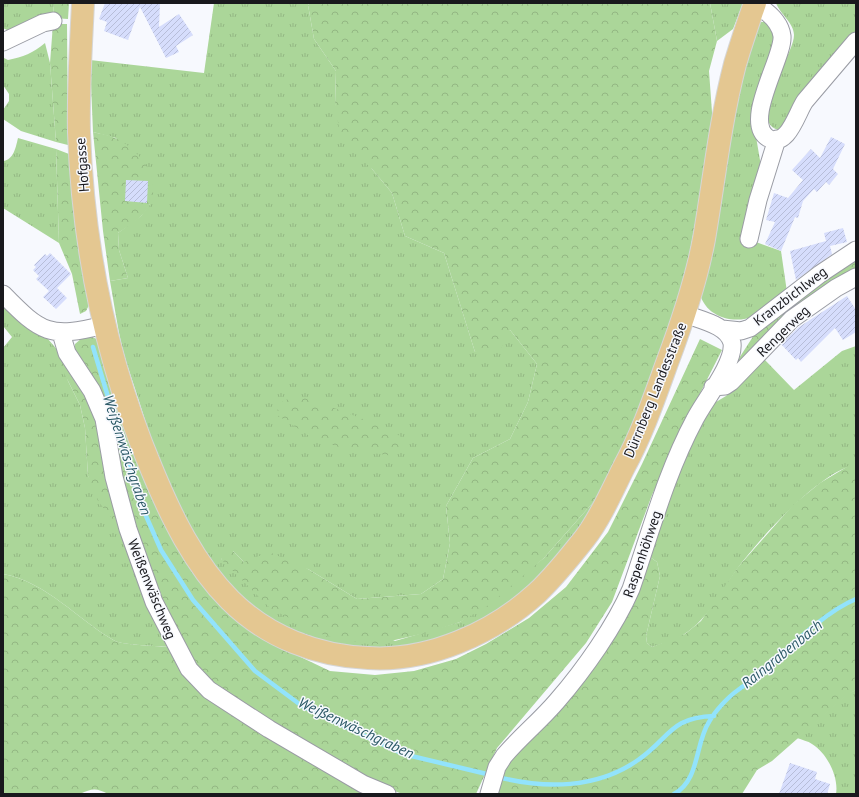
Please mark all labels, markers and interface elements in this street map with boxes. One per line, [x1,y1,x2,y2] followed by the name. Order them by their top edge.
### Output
[71,137,93,193] street label: Hofgasse
[750,262,830,330] street label: Kranzbichlweg
[753,301,813,361] street label: Rengerweg
[620,320,690,460] street label: Dürrnberg Landesstraße
[99,392,156,518] water label: Weißenwäschgraben
[619,508,665,600] street label: Raspenhöhweg
[124,536,180,642] street label: Weißenwäschweg
[737,615,826,692] water label: Raingrabenbach
[295,692,417,763] water label: Weißenwäschgraben

